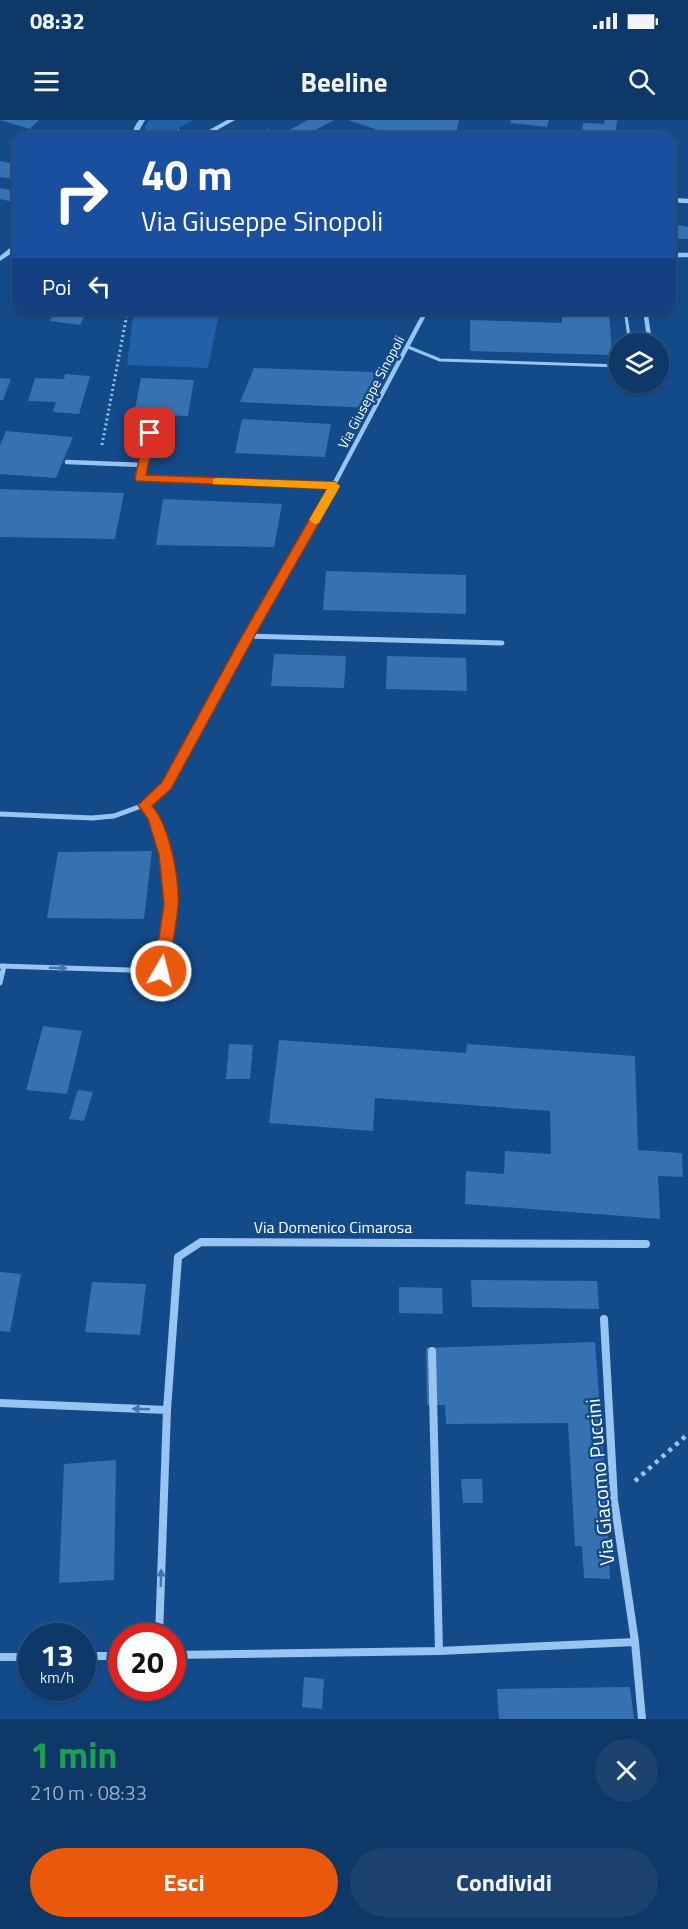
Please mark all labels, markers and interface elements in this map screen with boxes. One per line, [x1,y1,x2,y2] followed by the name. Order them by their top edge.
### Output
[30,4,85,38] text: 08:32
[301,61,387,102] text: Beeline
[30,65,63,98] icon: menu
[625,65,658,98] icon: search
[141,142,233,206] text: 40 m
[42,156,120,234] icon: right
[141,200,383,241] text: Via Giuseppe Sinopoli
[42,270,71,304] text: Poi
[83,270,116,303] icon: left
[332,331,409,452] street label: Via Giuseppe Sinopoli
[609,333,669,393] map controls
[609,333,669,393] button: layers
[124,407,175,458] pin
[133,416,166,449] icon: arrive
[129,939,193,1003] position arrow
[49,963,68,972] one-way arrow
[254,1215,412,1239] street label: Via Domenico Cimarosa
[577,1397,622,1567] street label: Via Giacomo Puccini
[131,1404,150,1414] one-way arrow
[157,1569,166,1588] one-way arrow
[108,1623,186,1701] speed limit sign: 20
[40,1632,74,1678] text: 13
[40,1666,74,1689] text: km/h
[30,1727,117,1782] text: 1 min
[595,1739,658,1802] button: close
[30,1777,147,1808] text: 210 m · 08:33
[30,1848,338,1917] button: Esci
[350,1848,658,1917] button: Condividi

